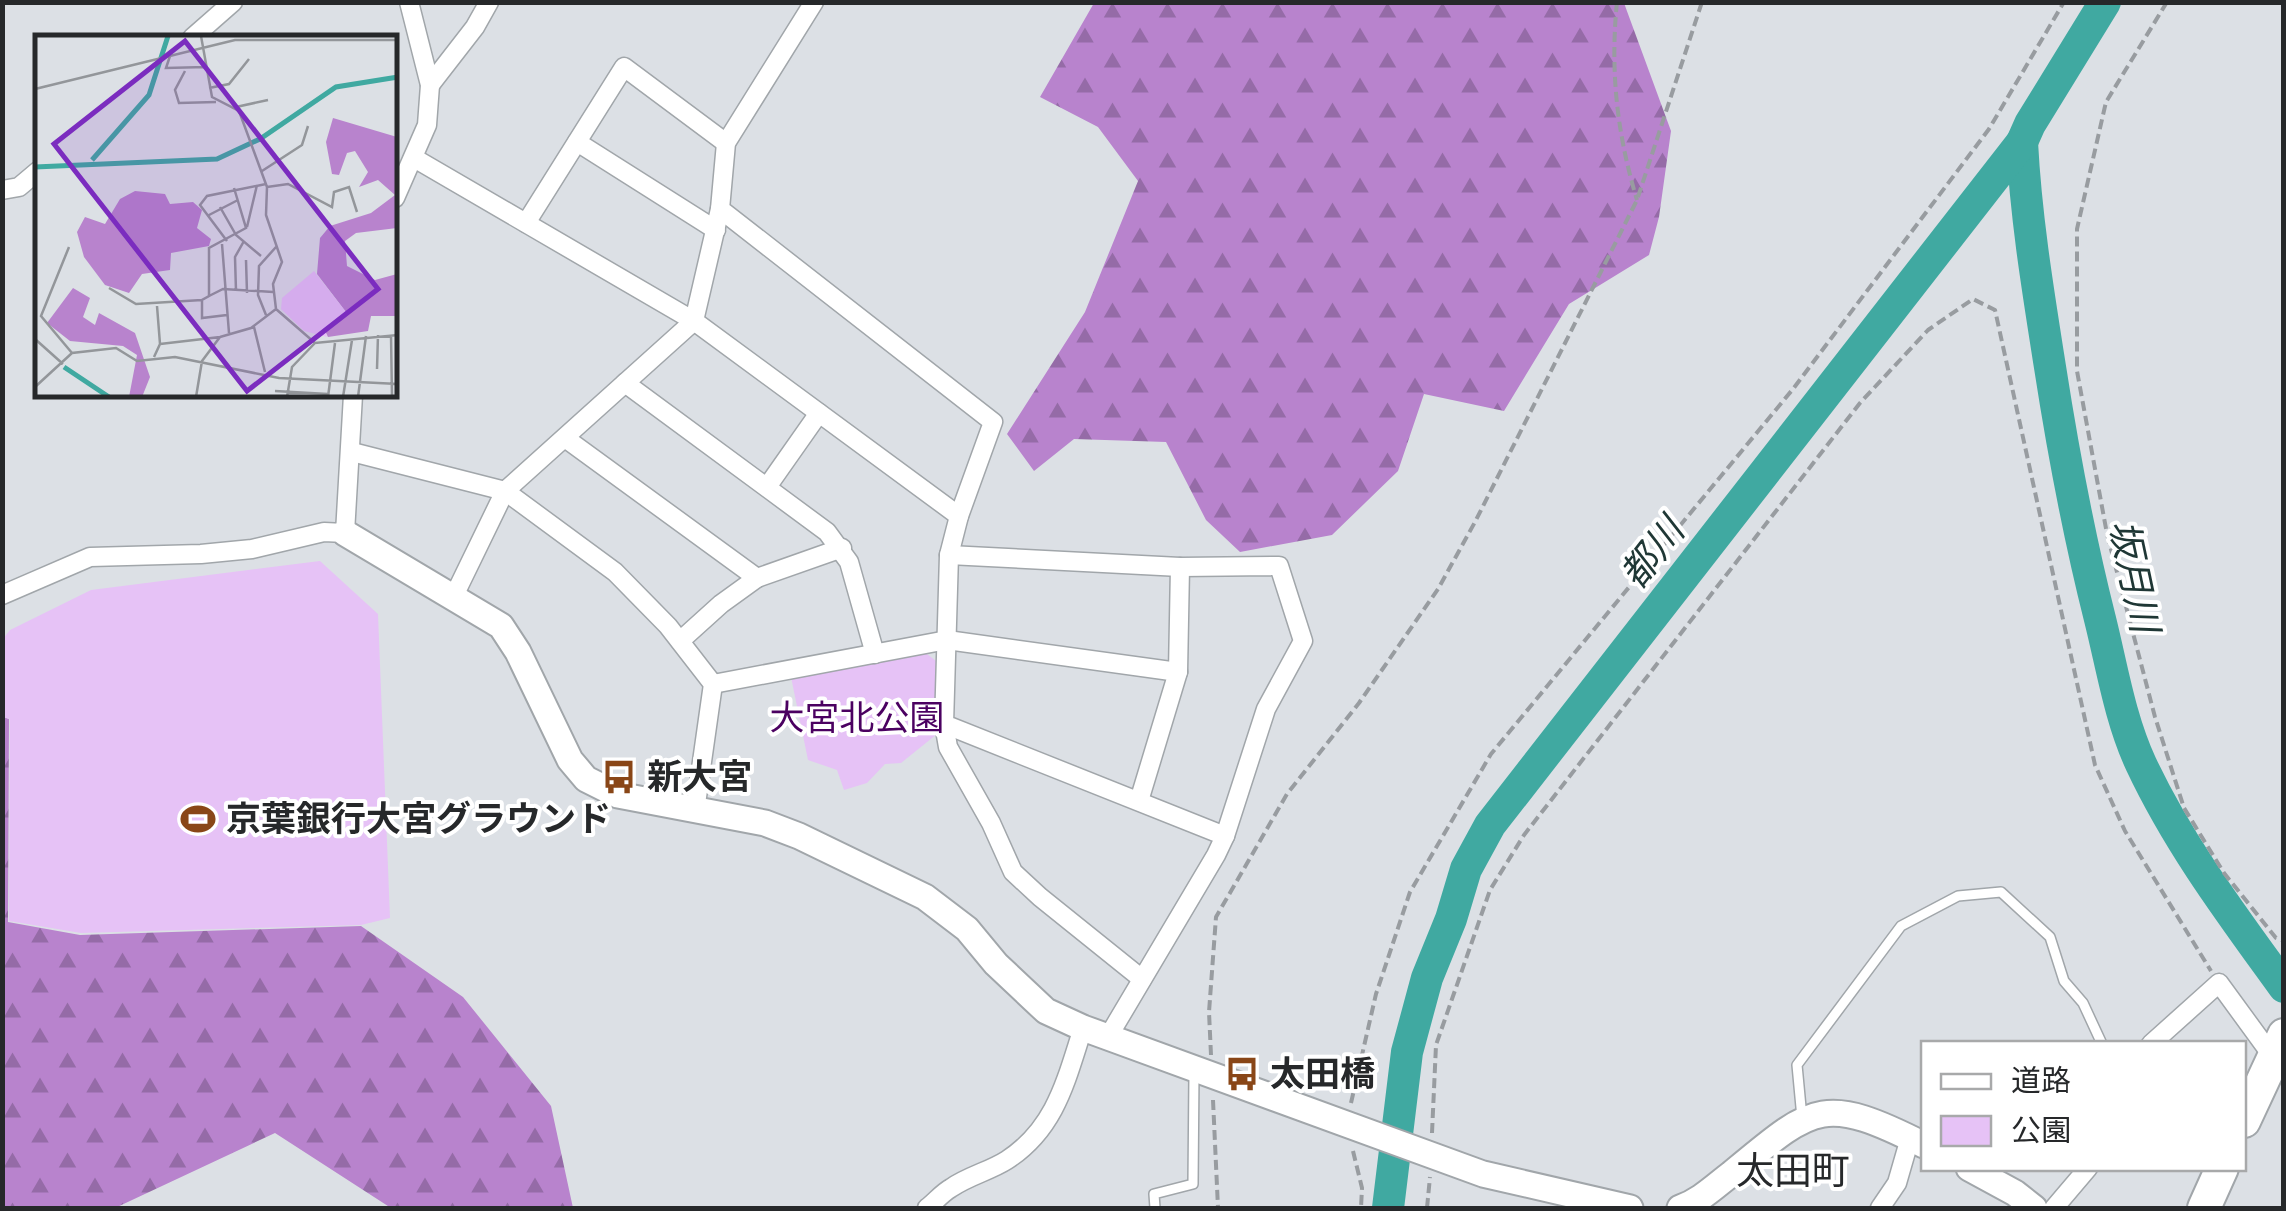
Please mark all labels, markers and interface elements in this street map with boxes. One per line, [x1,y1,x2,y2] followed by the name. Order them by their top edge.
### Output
[35,35,398,398] inset map
[1607,503,1698,599] water label: 都川
[2097,515,2173,641] water label: 坂月川
[769,693,945,742] park label: 大宮北公園
[647,752,752,801] place label: 新大宮
[600,758,638,796] bus stop icon: 新大宮
[226,794,611,843] place label: 京葉銀行大宮グラウンド
[179,800,217,838] sports icon: 京葉銀行大宮グラウンド
[1921,1041,2246,1171] legend
[1270,1049,1375,1098] place label: 太田橋
[1223,1055,1261,1093] bus stop icon: 太田橋
[2011,1059,2071,1102] text: 道路
[2011,1109,2071,1152] text: 公園
[1736,1144,1850,1197] district label: 太田町

